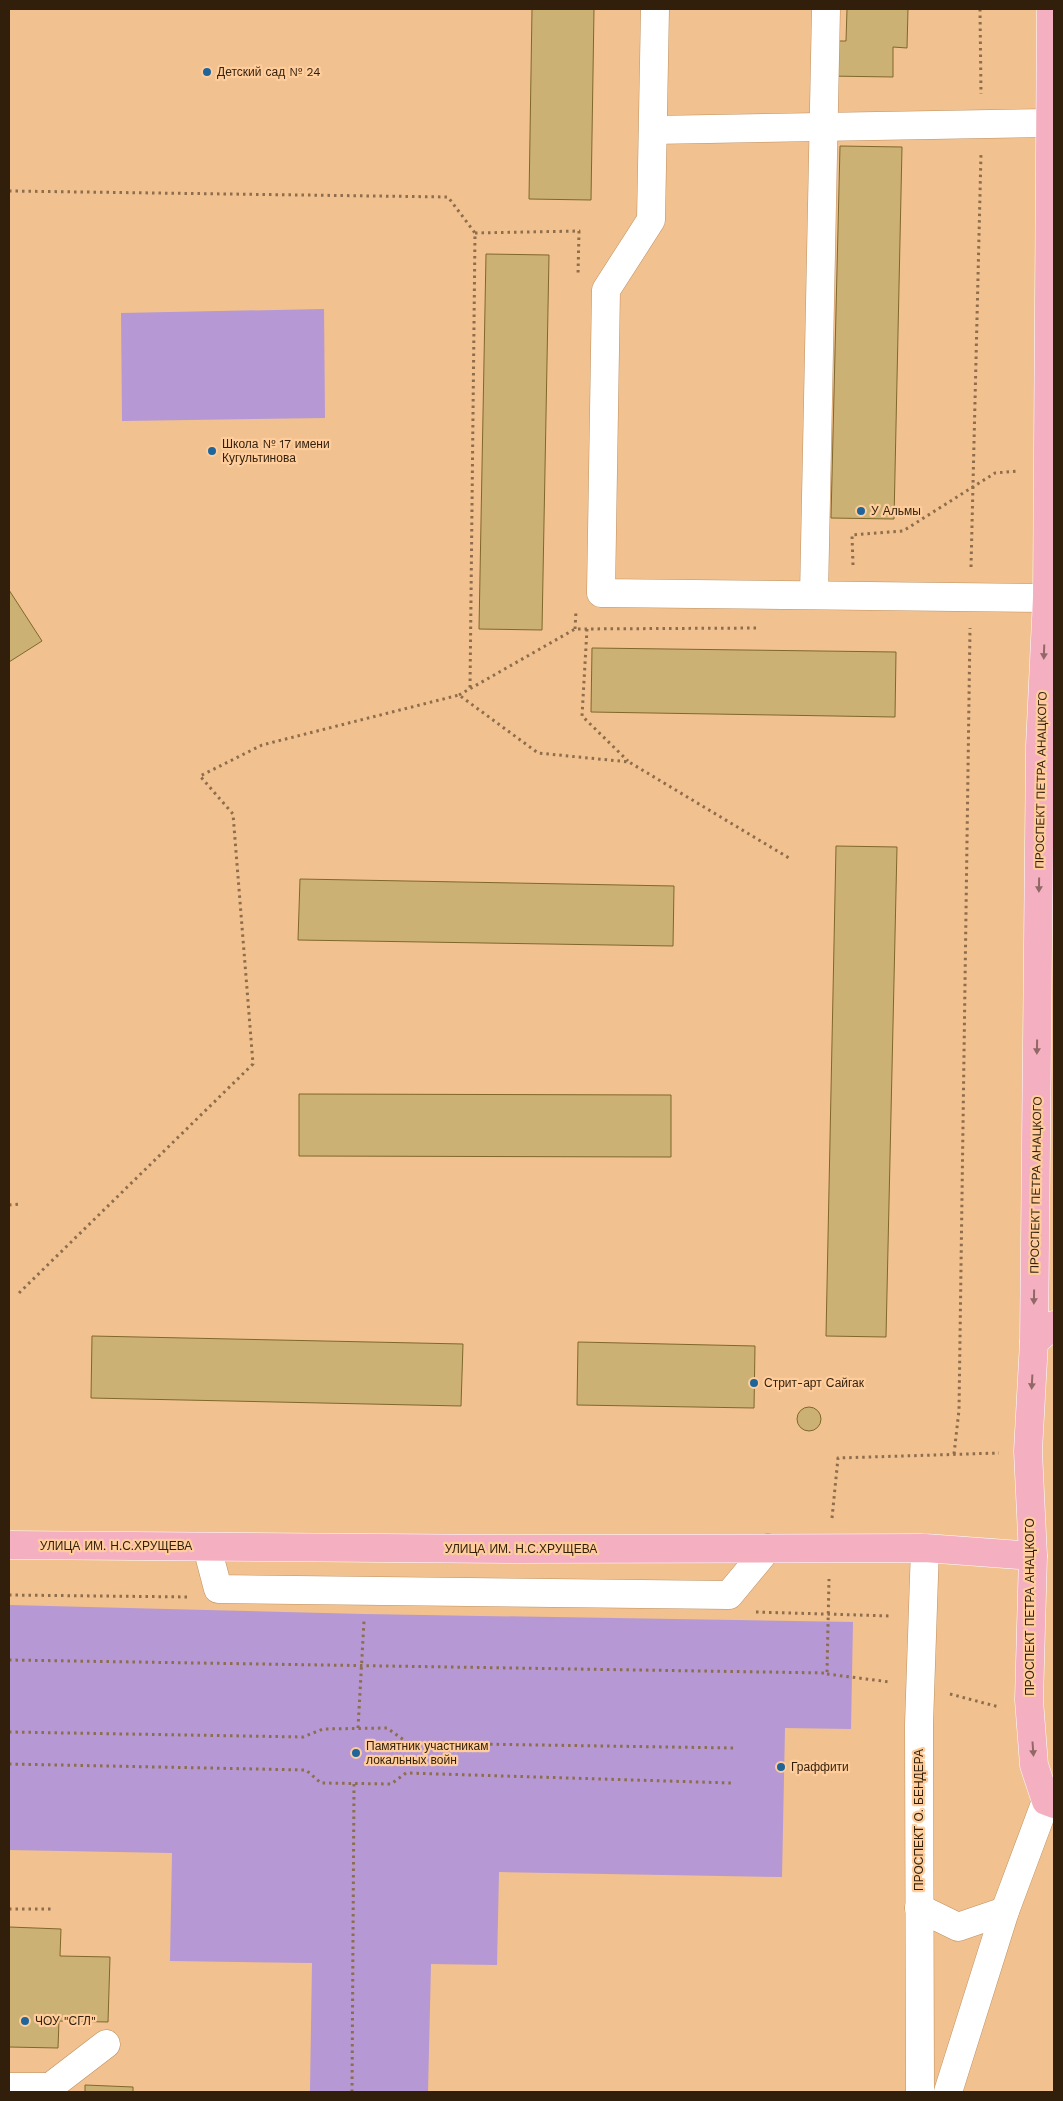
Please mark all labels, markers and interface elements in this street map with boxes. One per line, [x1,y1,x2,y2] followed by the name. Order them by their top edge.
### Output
[217,65,320,79] place label: Детский сад № 24
[201,66,213,78] marker: Детский сад № 24
[222,437,330,465] place label: Школа № 17 имени Кугультинова
[206,445,218,457] marker: Школа № 17 имени Кугультинова
[871,504,921,518] place label: У Альмы
[855,505,867,517] marker: У Альмы
[1040,645,1048,661] one-way arrow
[1032,691,1050,869] street label: ПРОСПЕКТ ПЕТРА АНАЦКОГО
[1035,877,1043,893] one-way arrow
[1033,1040,1041,1056] one-way arrow
[1027,1096,1045,1274] street label: ПРОСПЕКТ ПЕТРА АНАЦКОГО
[1030,1290,1038,1306] one-way arrow
[1027,1374,1035,1390] one-way arrow
[764,1376,865,1390] place label: Стрит-арт Сайгак
[748,1377,760,1389] marker: Стрит-арт Сайгак
[1023,1518,1037,1696] street label: ПРОСПЕКТ ПЕТРА АНАЦКОГО
[40,1539,192,1553] street label: УЛИЦА ИМ. Н.С.ХРУЩЕВА
[445,1542,597,1556] street label: УЛИЦА ИМ. Н.С.ХРУЩЕВА
[366,1739,488,1767] place label: Памятник участникам локальных войн
[1029,1741,1037,1757] one-way arrow
[350,1747,362,1759] marker: Памятник участникам локальных войн
[912,1749,926,1891] street label: ПРОСПЕКТ О. БЕНДЕРА
[791,1760,849,1774] place label: Граффити
[775,1761,787,1773] marker: Граффити
[35,2014,96,2028] place label: ЧОУ "СГЛ"
[19,2015,31,2027] marker: ЧОУ "СГЛ"

